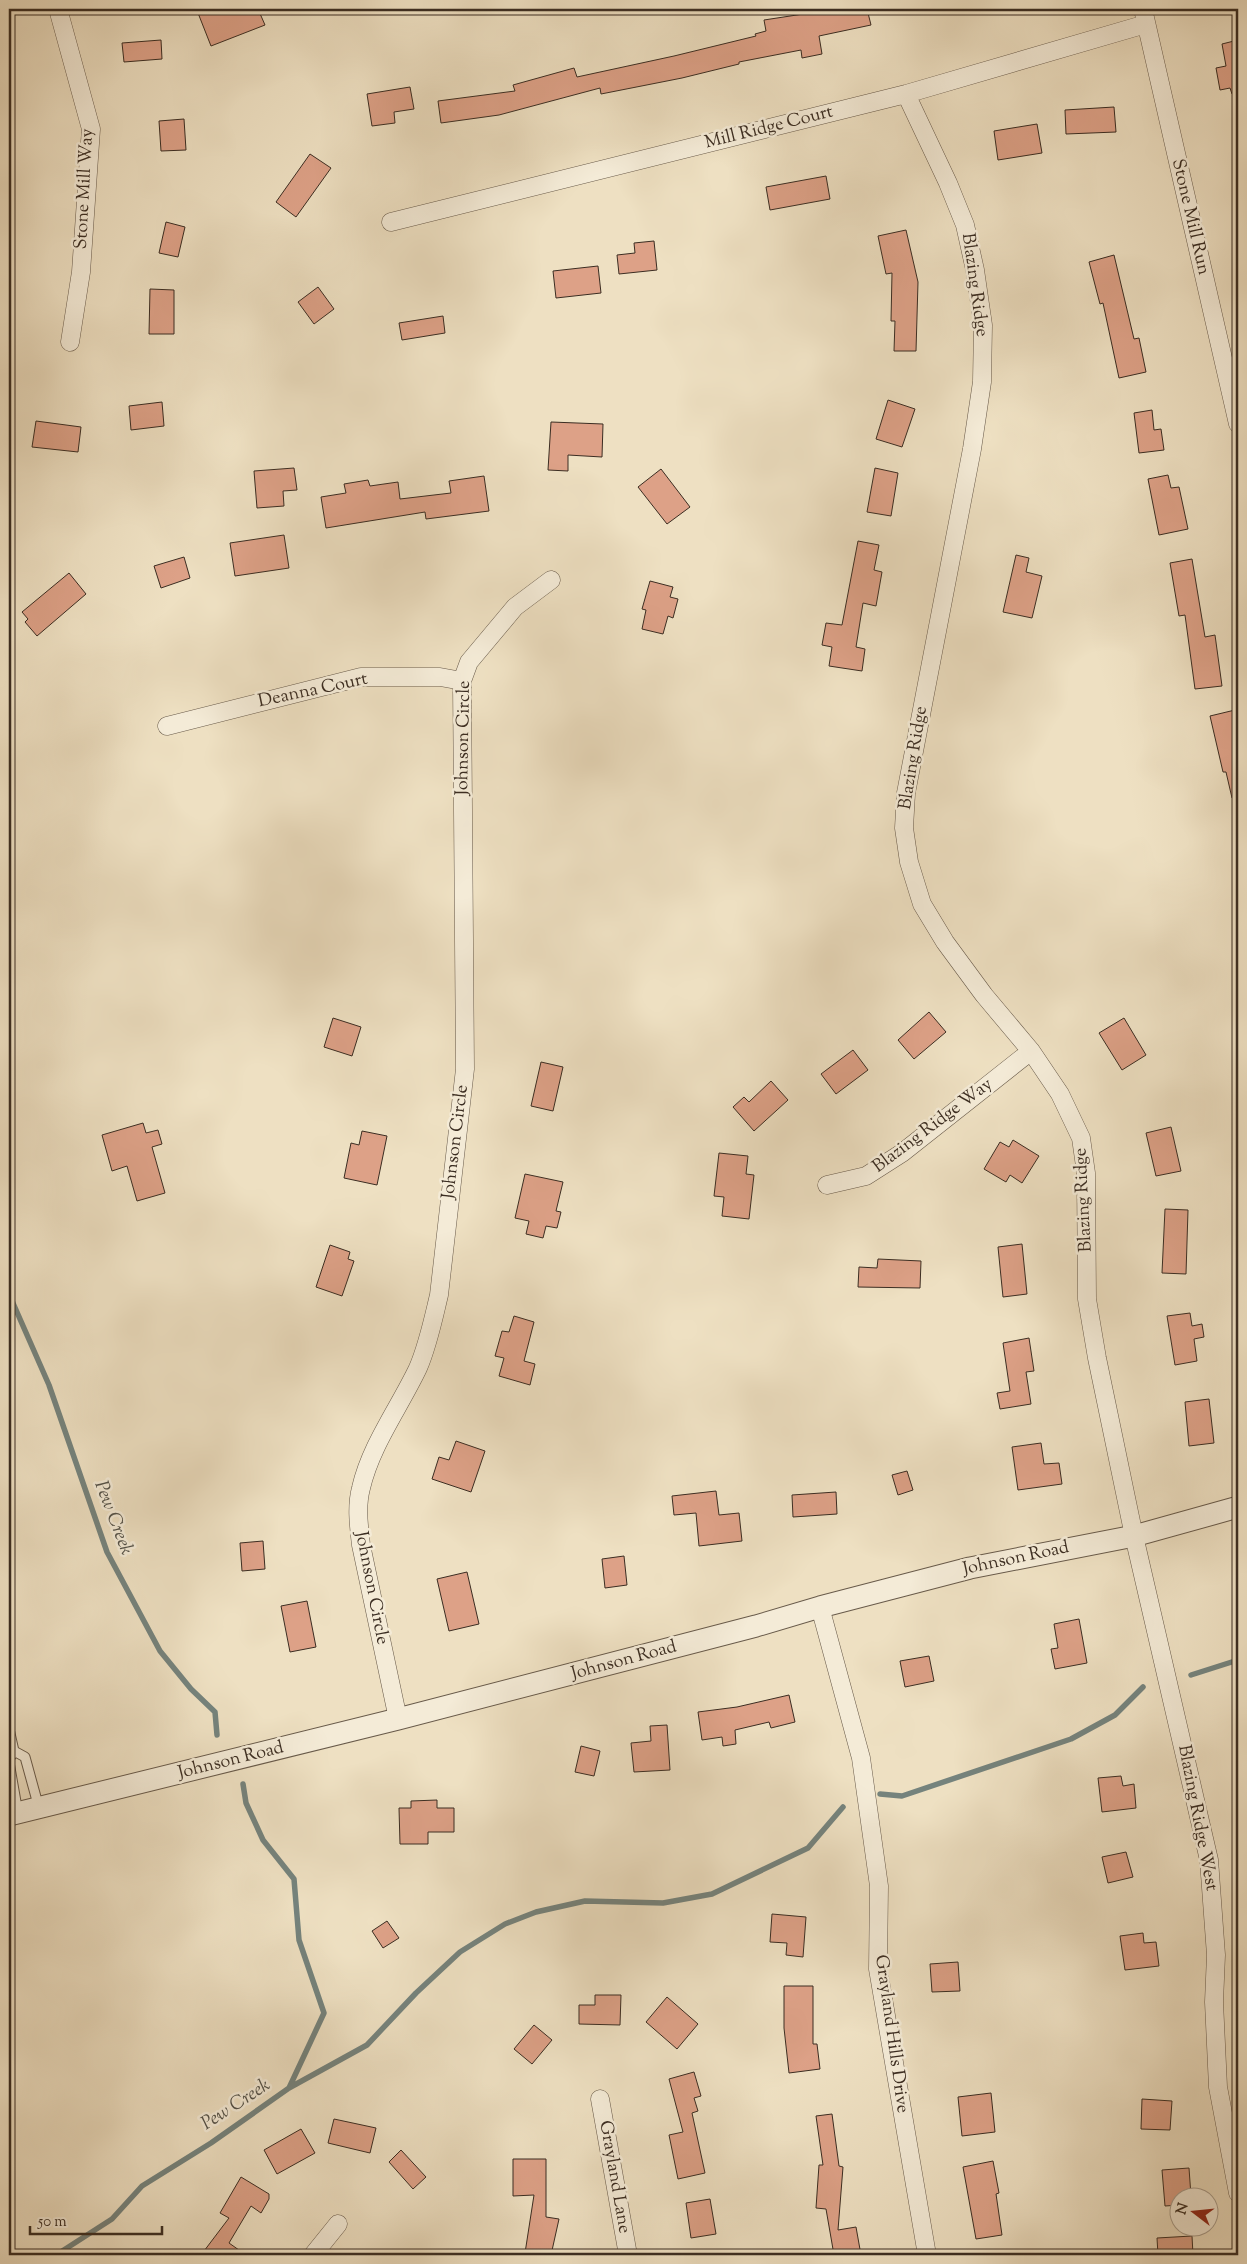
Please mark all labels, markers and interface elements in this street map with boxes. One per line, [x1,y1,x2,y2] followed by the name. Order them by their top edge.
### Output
[702,99,836,157] street label: Mill Ridge Court
[69,128,101,250] street label: Stone Mill Way
[1164,156,1216,278] street label: Stone Mill Run
[954,231,994,339] street label: Blazing Ridge
[256,667,370,715] street label: Deanna Court
[450,680,478,797] street label: Johnson Circle
[893,704,935,812] street label: Blazing Ridge
[868,1072,998,1180] street label: Blazing Ridge Way
[436,1083,476,1202] street label: Johnson Circle
[1068,1147,1100,1253] street label: Blazing Ridge
[86,1477,140,1559] water label: Pew Creek
[347,1528,395,1647] street label: Johnson Circle
[959,1535,1072,1583] street label: Johnson Road
[567,1634,680,1688] street label: Johnson Road
[174,1735,287,1787] street label: Johnson Road
[1170,1743,1224,1893] street label: Blazing Ridge West
[867,1953,915,2115] street label: Grayland Hills Drive
[196,2072,276,2137] water label: Pew Creek
[591,2119,637,2235] street label: Grayland Lane
[1170,2186,1220,2236] north arrow
[1172,2201,1195,2217] text: N
[30,2204,162,2236] scale bar
[37,2212,67,2233] text: 50 m

